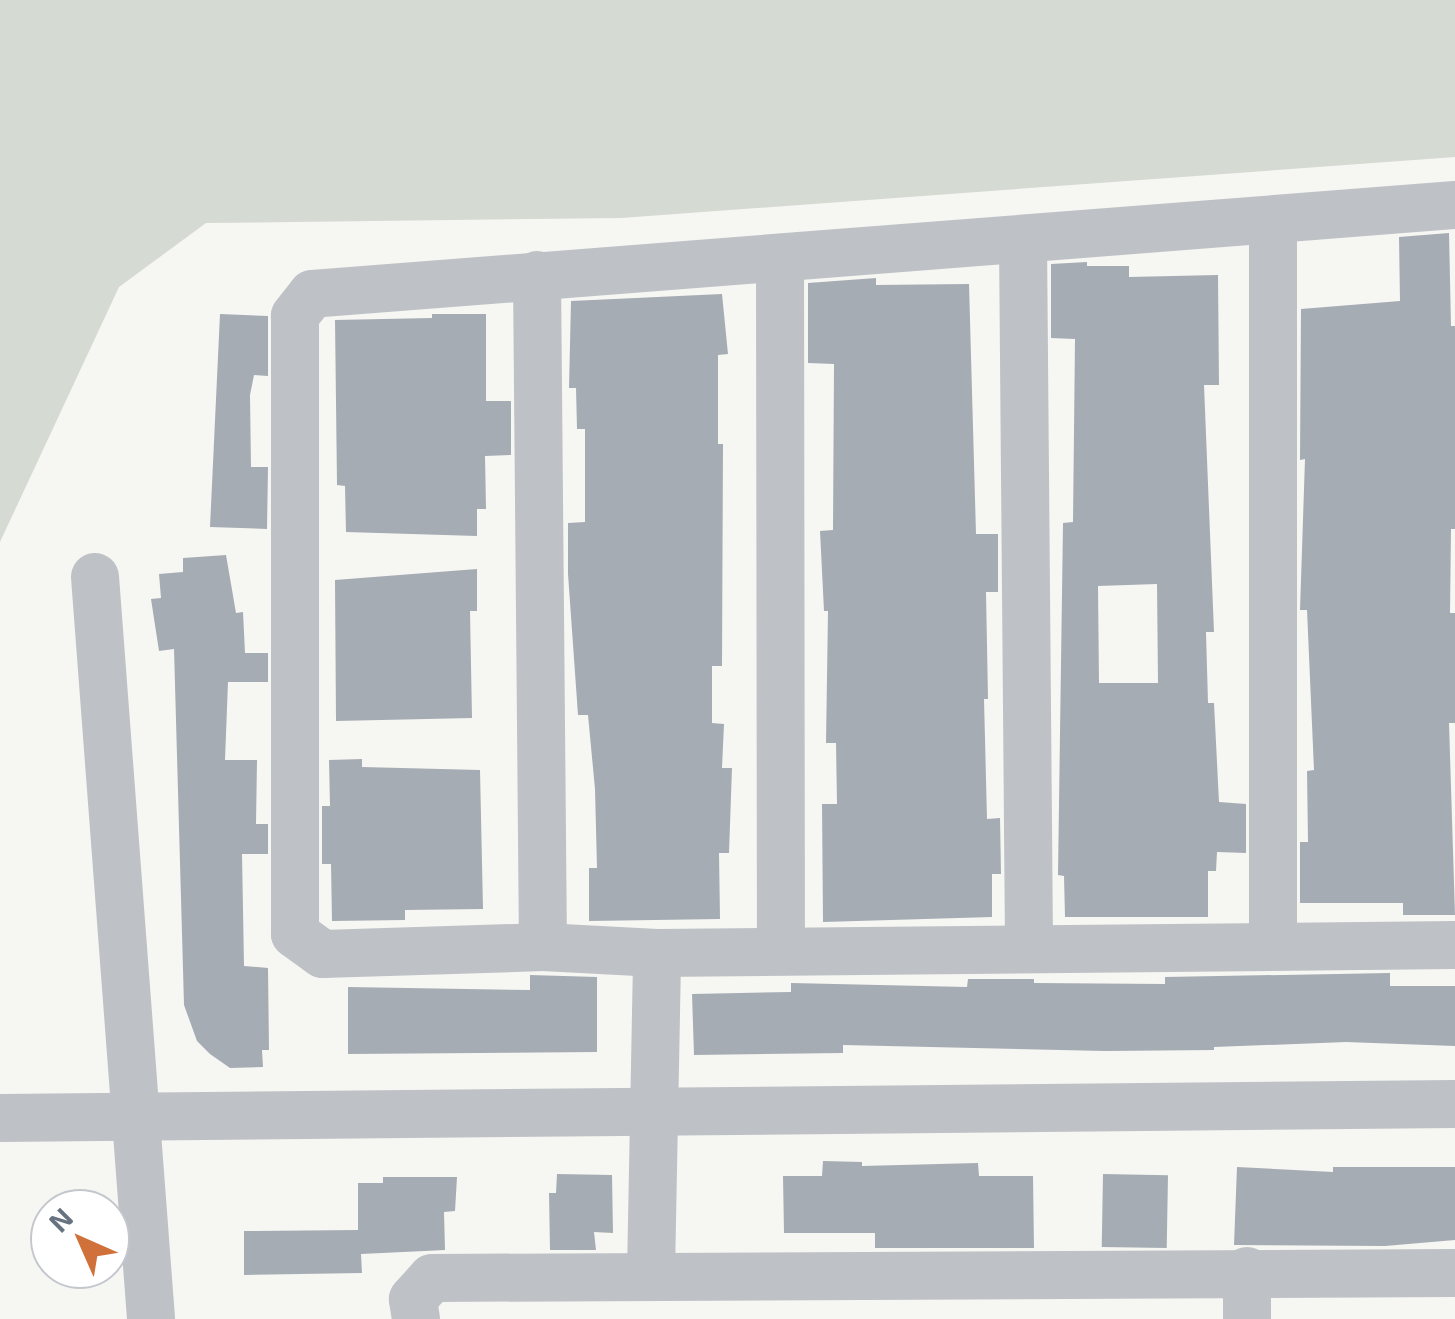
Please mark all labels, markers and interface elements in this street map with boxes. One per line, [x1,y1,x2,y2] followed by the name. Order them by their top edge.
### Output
[30,1189,130,1289] north arrow
[41,1200,79,1238] text: N

